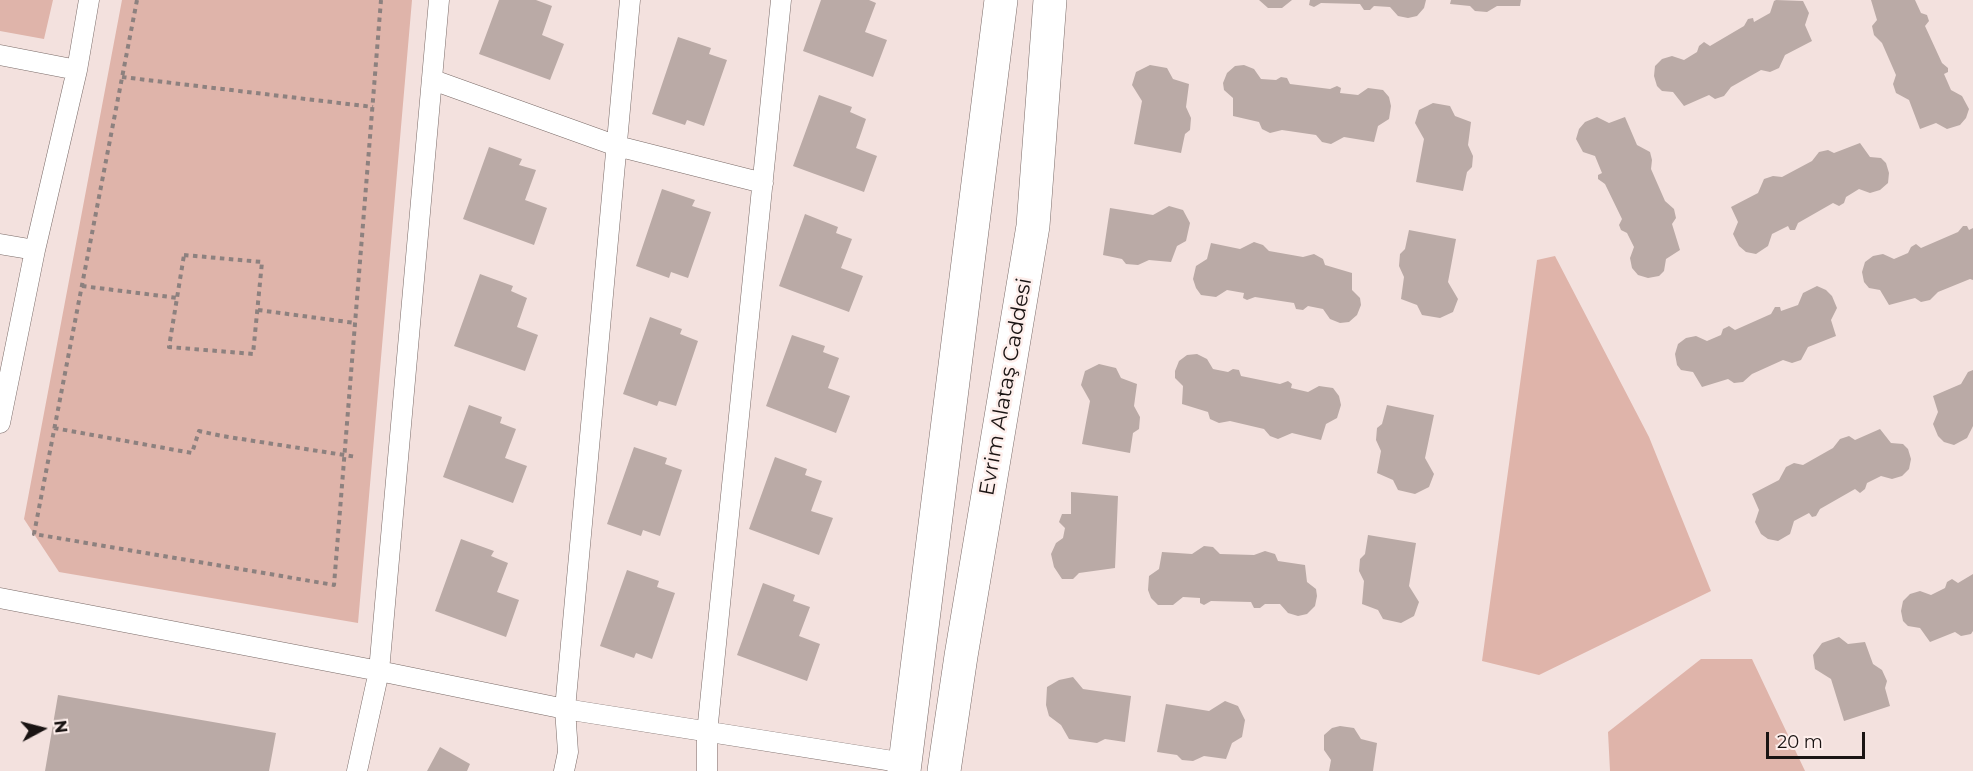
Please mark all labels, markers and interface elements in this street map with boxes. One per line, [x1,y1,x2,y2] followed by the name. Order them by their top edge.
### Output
[974,276,1038,498] street label: Evrim Alataş Caddesi
[12,699,72,759] north arrow
[50,719,71,734] text: N
[1769,720,1868,758] scale bar
[1777,731,1823,753] text: 20 m

